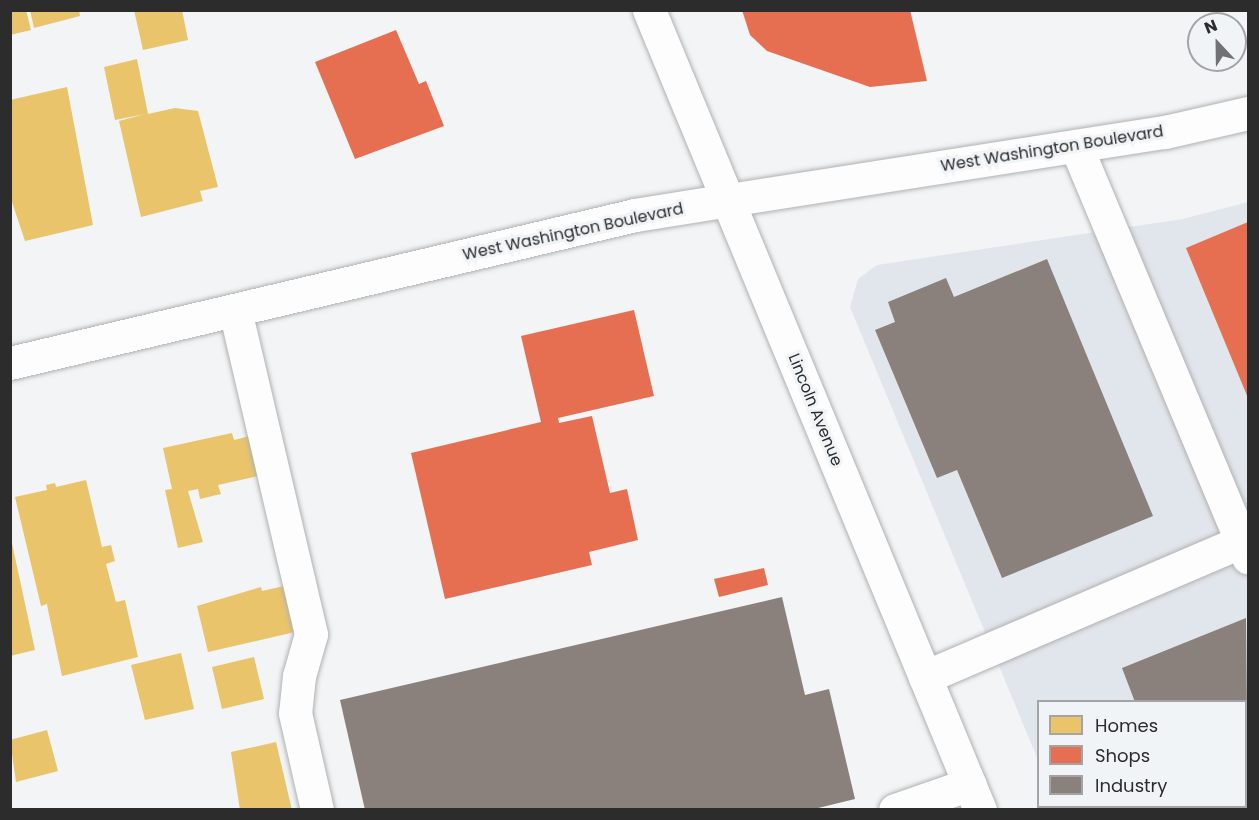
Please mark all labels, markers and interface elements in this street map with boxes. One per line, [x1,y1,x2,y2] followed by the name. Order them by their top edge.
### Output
[1187,12,1247,72] north arrow
[1201,14,1221,40] text: N
[939,122,1165,176] street label: West Washington Boulevard
[461,199,685,265] street label: West Washington Boulevard
[784,351,846,469] street label: Lincoln Avenue
[1037,700,1247,808] legend
[1095,713,1158,738] text: Homes
[1095,743,1150,768] text: Shops
[1095,773,1167,798] text: Industry

